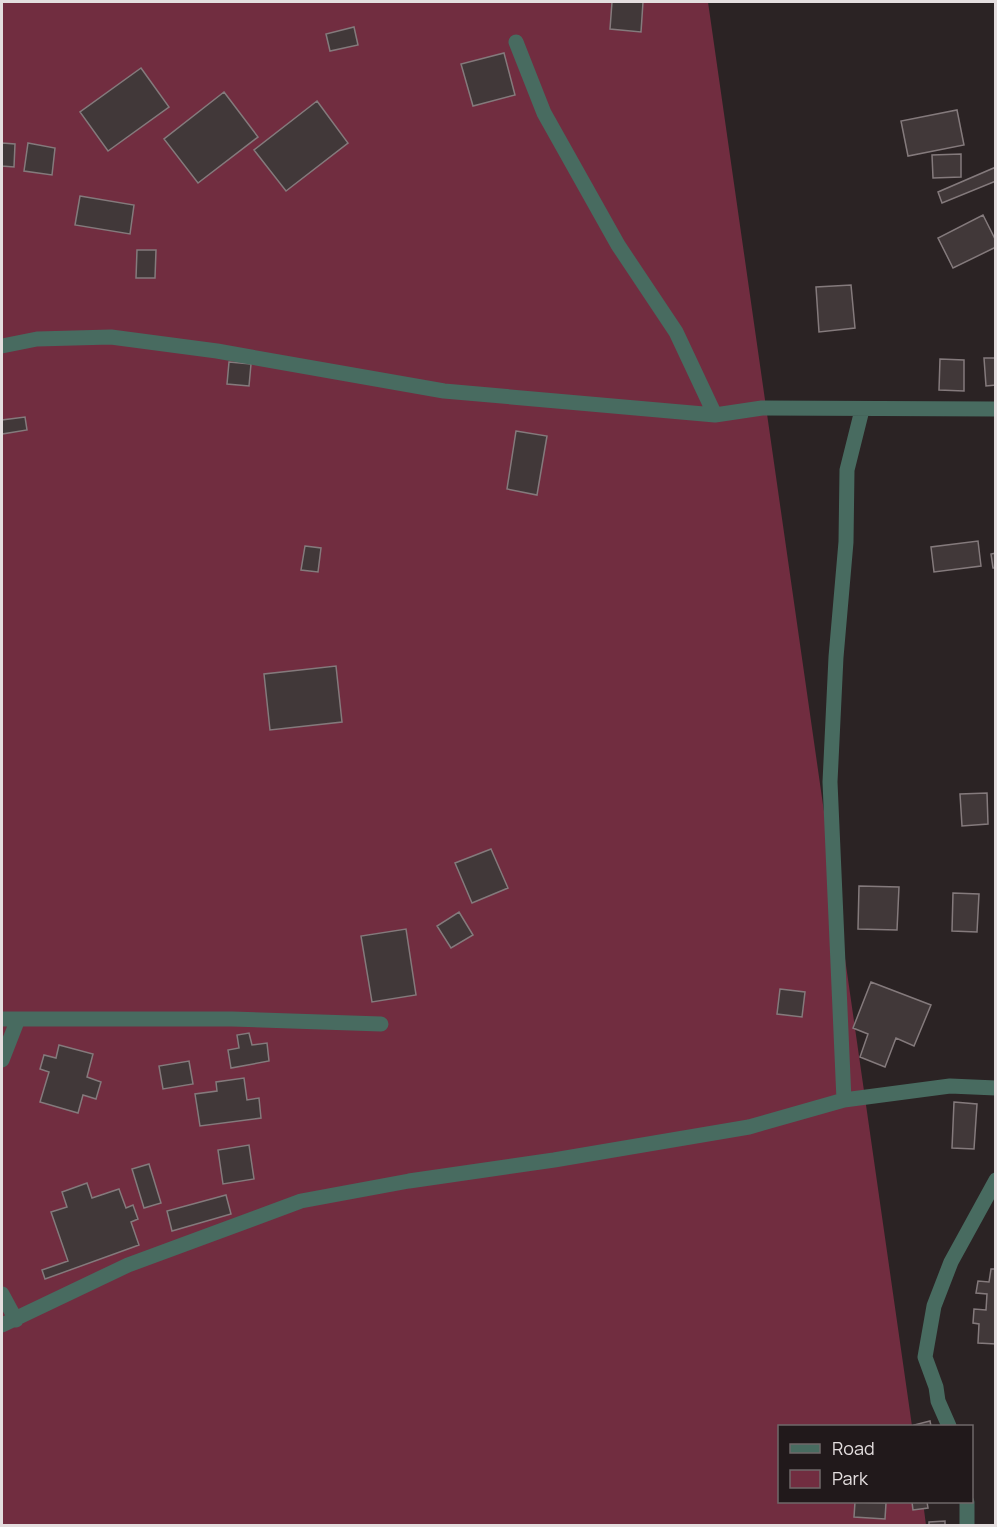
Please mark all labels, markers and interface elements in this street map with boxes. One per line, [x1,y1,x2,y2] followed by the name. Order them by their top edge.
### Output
[778,1425,973,1503] legend
[832,1436,875,1460] text: Road
[832,1466,869,1490] text: Park

